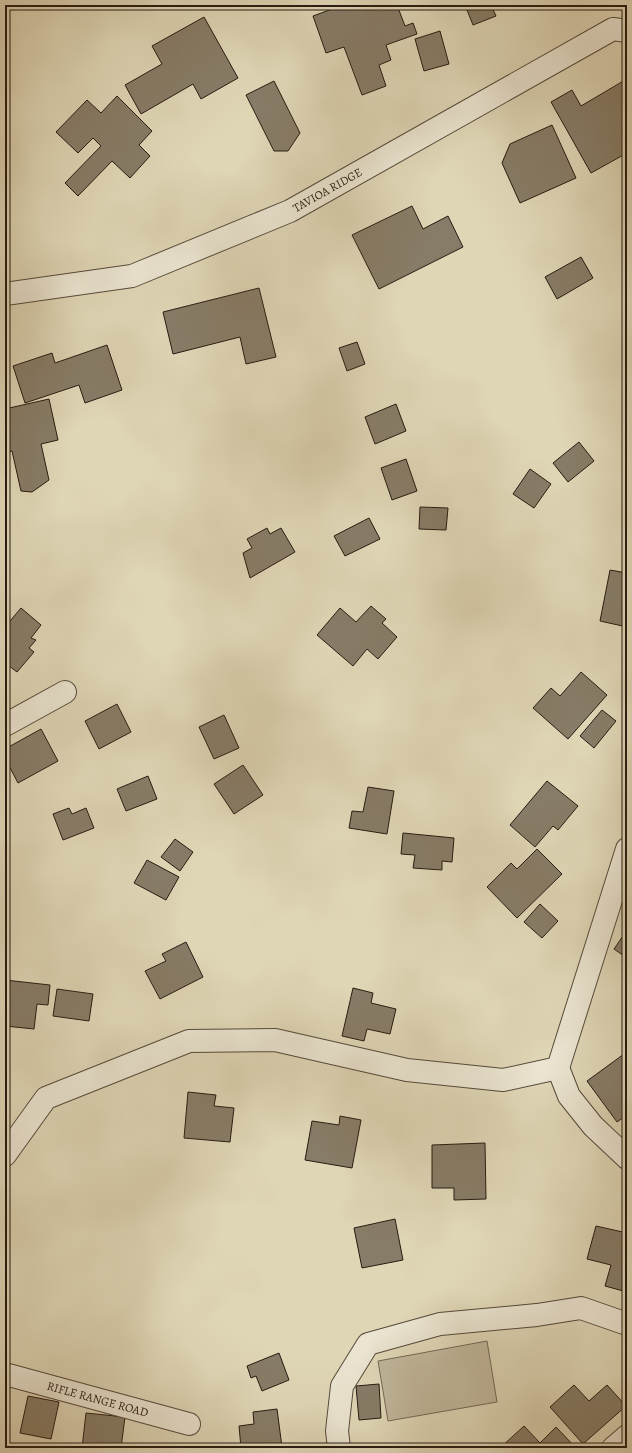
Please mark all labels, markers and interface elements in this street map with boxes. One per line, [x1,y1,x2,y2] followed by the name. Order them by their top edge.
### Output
[290,164,365,216] street label: TAVIOA RIDGE
[45,1378,150,1421] street label: RIFLE RANGE ROAD

